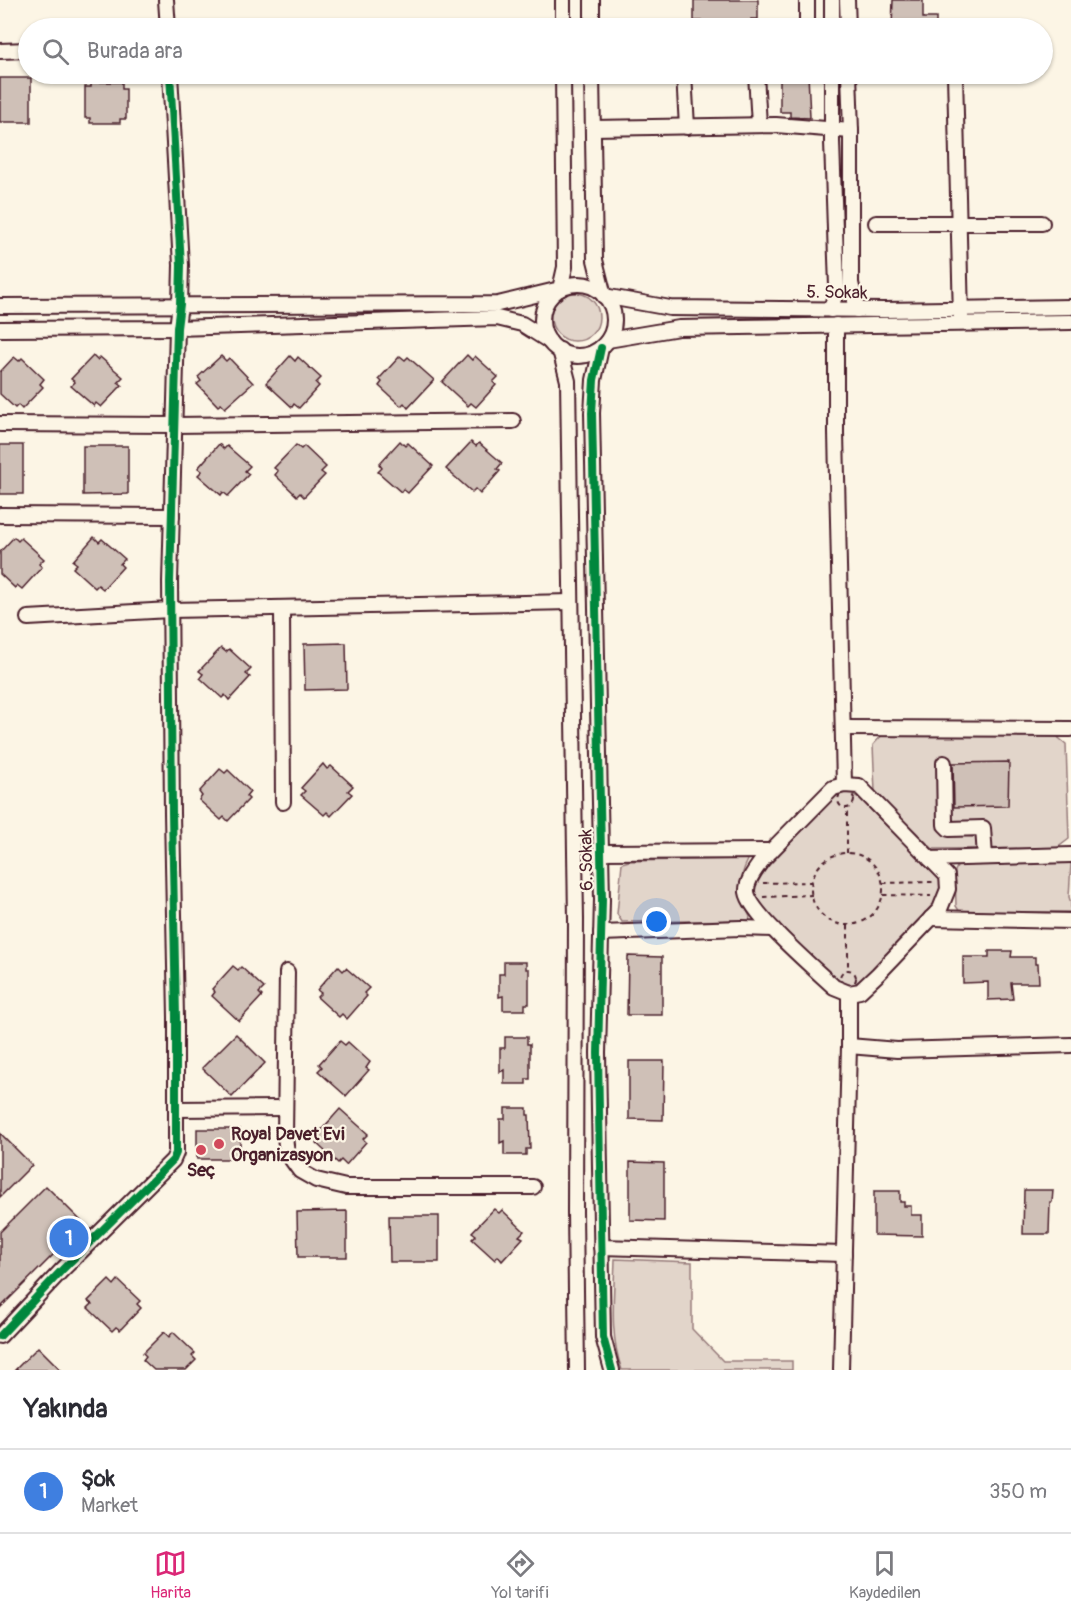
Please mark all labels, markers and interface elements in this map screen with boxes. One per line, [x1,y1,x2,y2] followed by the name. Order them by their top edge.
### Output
[18,18,1053,84] search box
[39,35,72,68] icon: search
[87,37,183,65] text: Burada ara
[806,280,868,305] street label: 5. Sokak
[574,828,599,891] street label: 6. Sokak
[642,907,671,936] your location
[231,1123,345,1167] place label: Royal Davet Evi Organizasyon
[212,1137,226,1151] marker: Royal Davet Evi Organizasyon
[194,1143,208,1157] marker: Seç
[187,1159,215,1182] place label: Seç
[50,1216,88,1260] pin: 1
[24,1393,108,1425] text: Yakında
[81,1465,115,1493] text: Şok
[40,1479,47,1504] text: 1
[989,1479,1047,1504] text: 350 m
[81,1493,138,1518] text: Market
[150,1547,191,1603] tab: Harita
[491,1547,549,1603] tab: Yol tarifi
[849,1547,921,1603] tab: Kaydedilen

